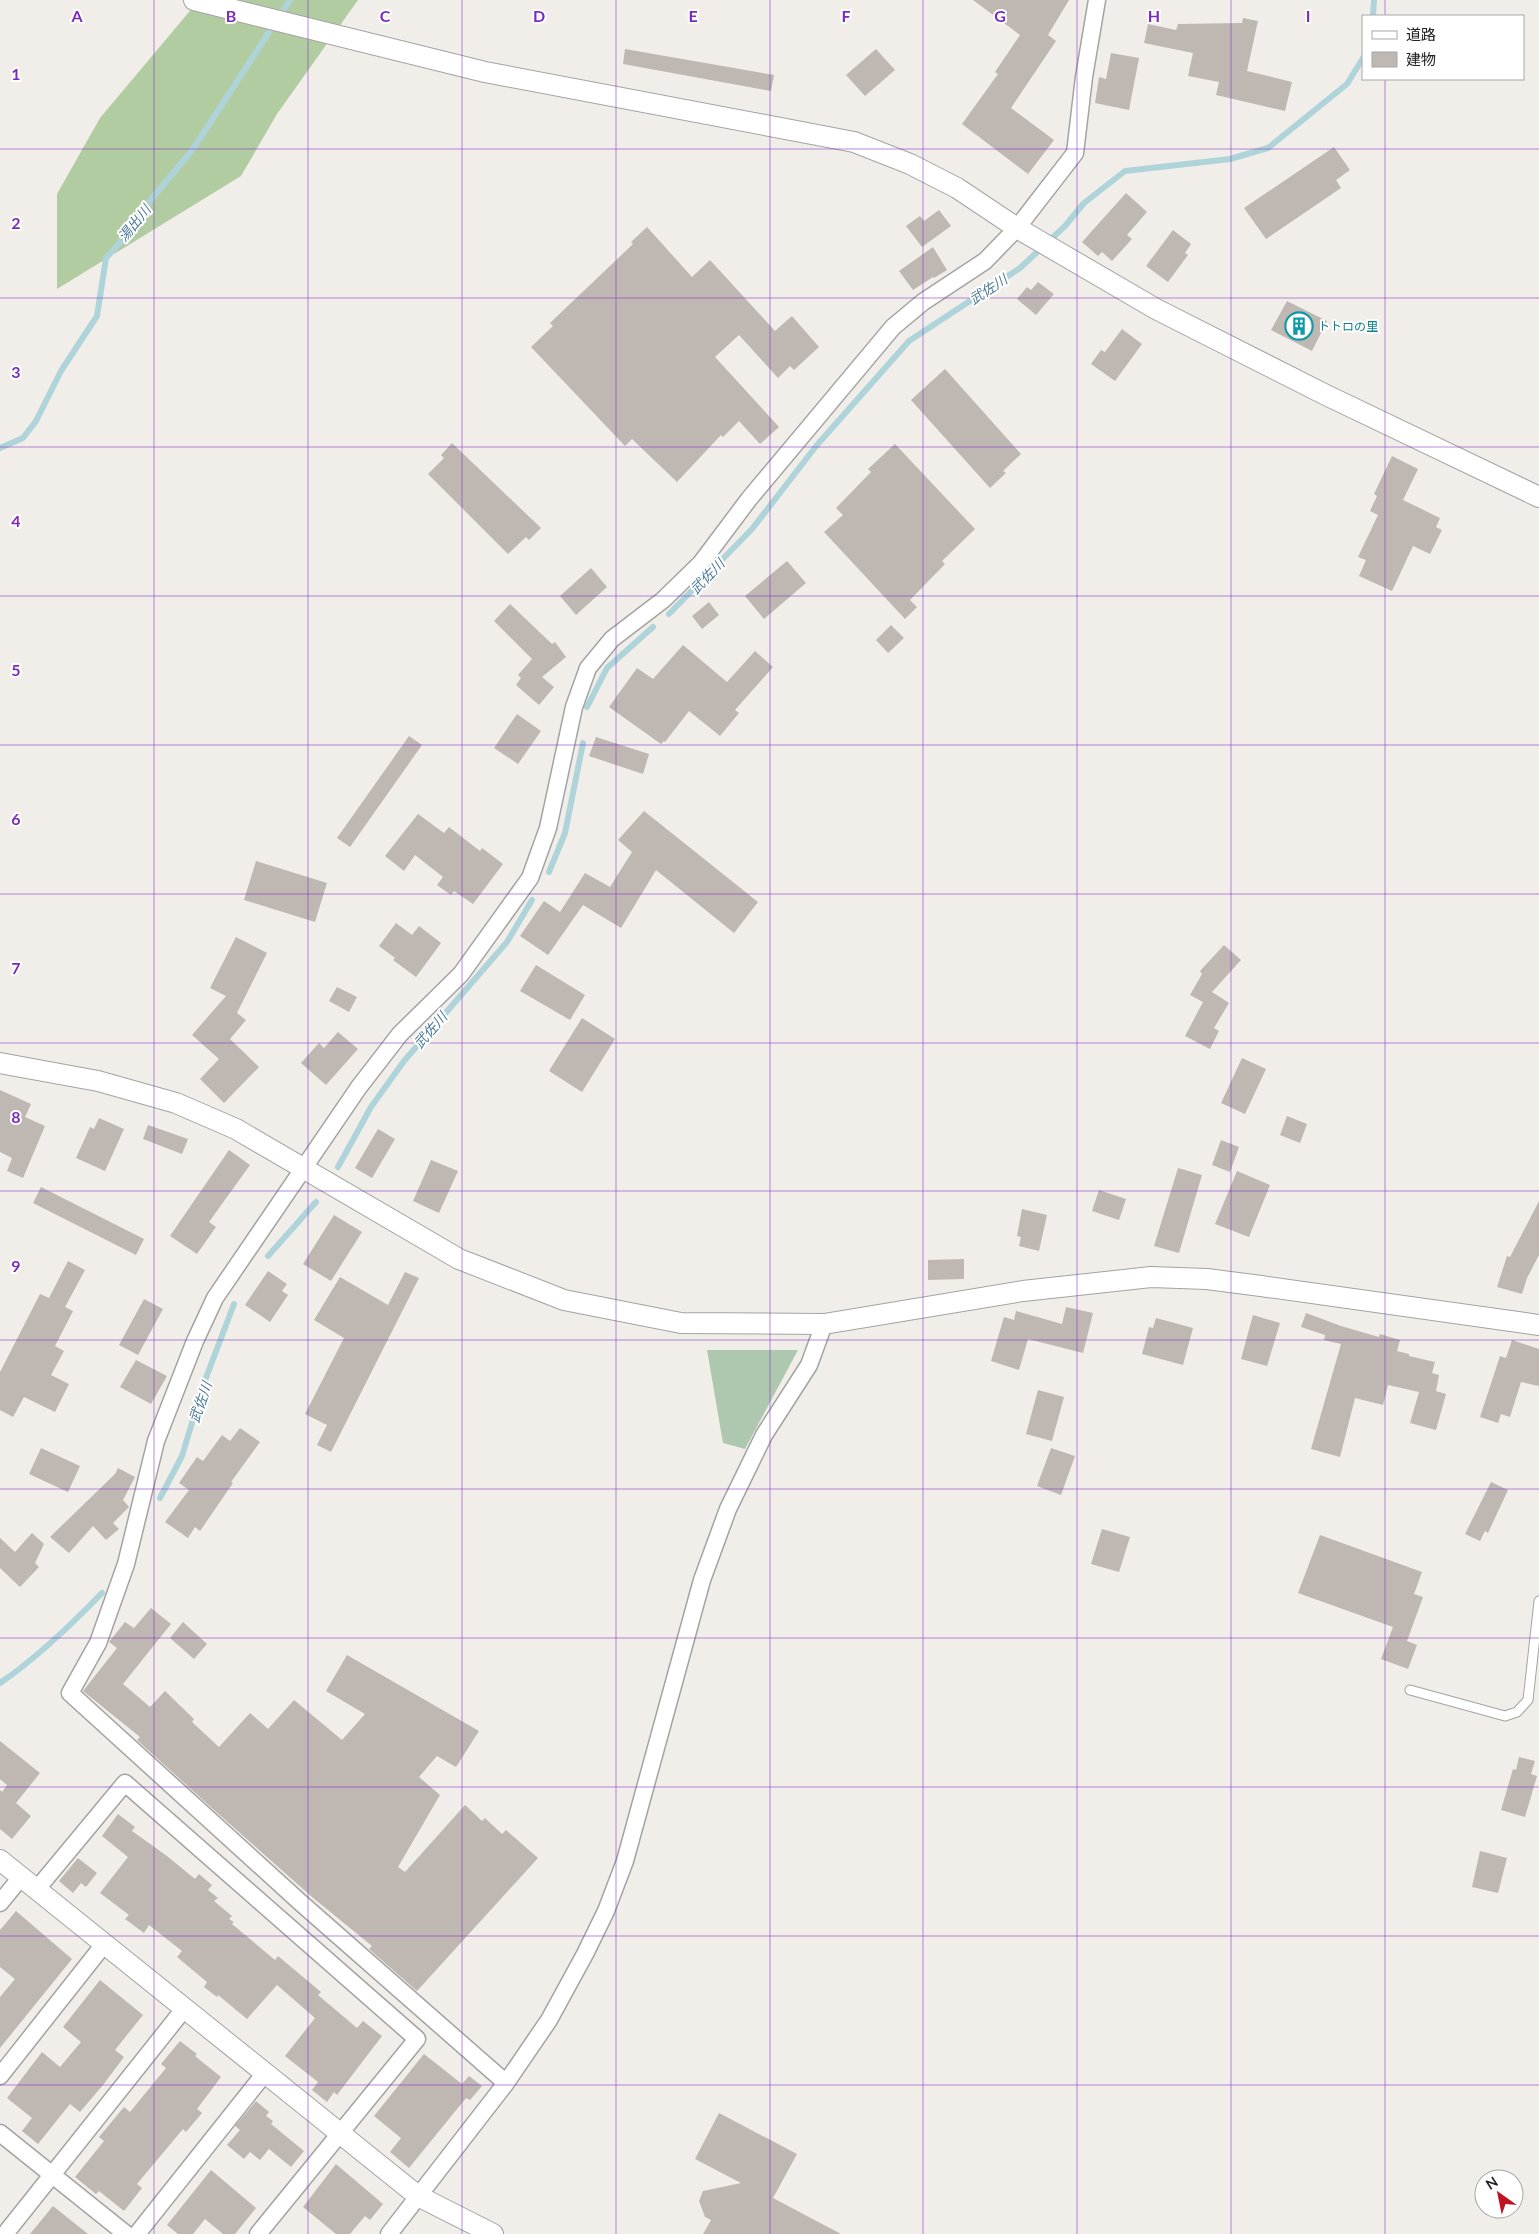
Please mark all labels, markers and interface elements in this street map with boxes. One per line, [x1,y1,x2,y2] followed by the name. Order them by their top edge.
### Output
[70,6,83,25] text: A
[226,6,236,25] text: B
[380,6,391,25] text: C
[533,6,545,25] text: D
[688,6,698,25] text: E
[841,6,851,25] text: F
[994,6,1006,25] text: G
[1148,6,1160,25] text: H
[1306,6,1310,25] text: I
[1362,15,1524,80] legend
[1406,25,1436,43] text: 道路
[1406,50,1436,68] text: 建物
[11,64,21,83] text: 1
[114,200,155,245] water label: 湯出川
[11,213,21,232] text: 2
[966,269,1012,308] water label: 武佐川
[1284,311,1314,341] building icon: トトロの里
[1318,319,1378,334] place label: トトロの里
[11,362,21,381] text: 3
[11,511,21,530] text: 4
[686,554,729,597] water label: 武佐川
[11,660,21,679] text: 5
[11,809,21,828] text: 6
[11,958,21,977] text: 7
[410,1007,452,1051] water label: 武佐川
[11,1107,21,1126] text: 8
[11,1256,21,1275] text: 9
[185,1377,216,1425] water label: 武佐川
[1474,2169,1524,2219] north arrow
[1482,2173,1501,2193] text: N

